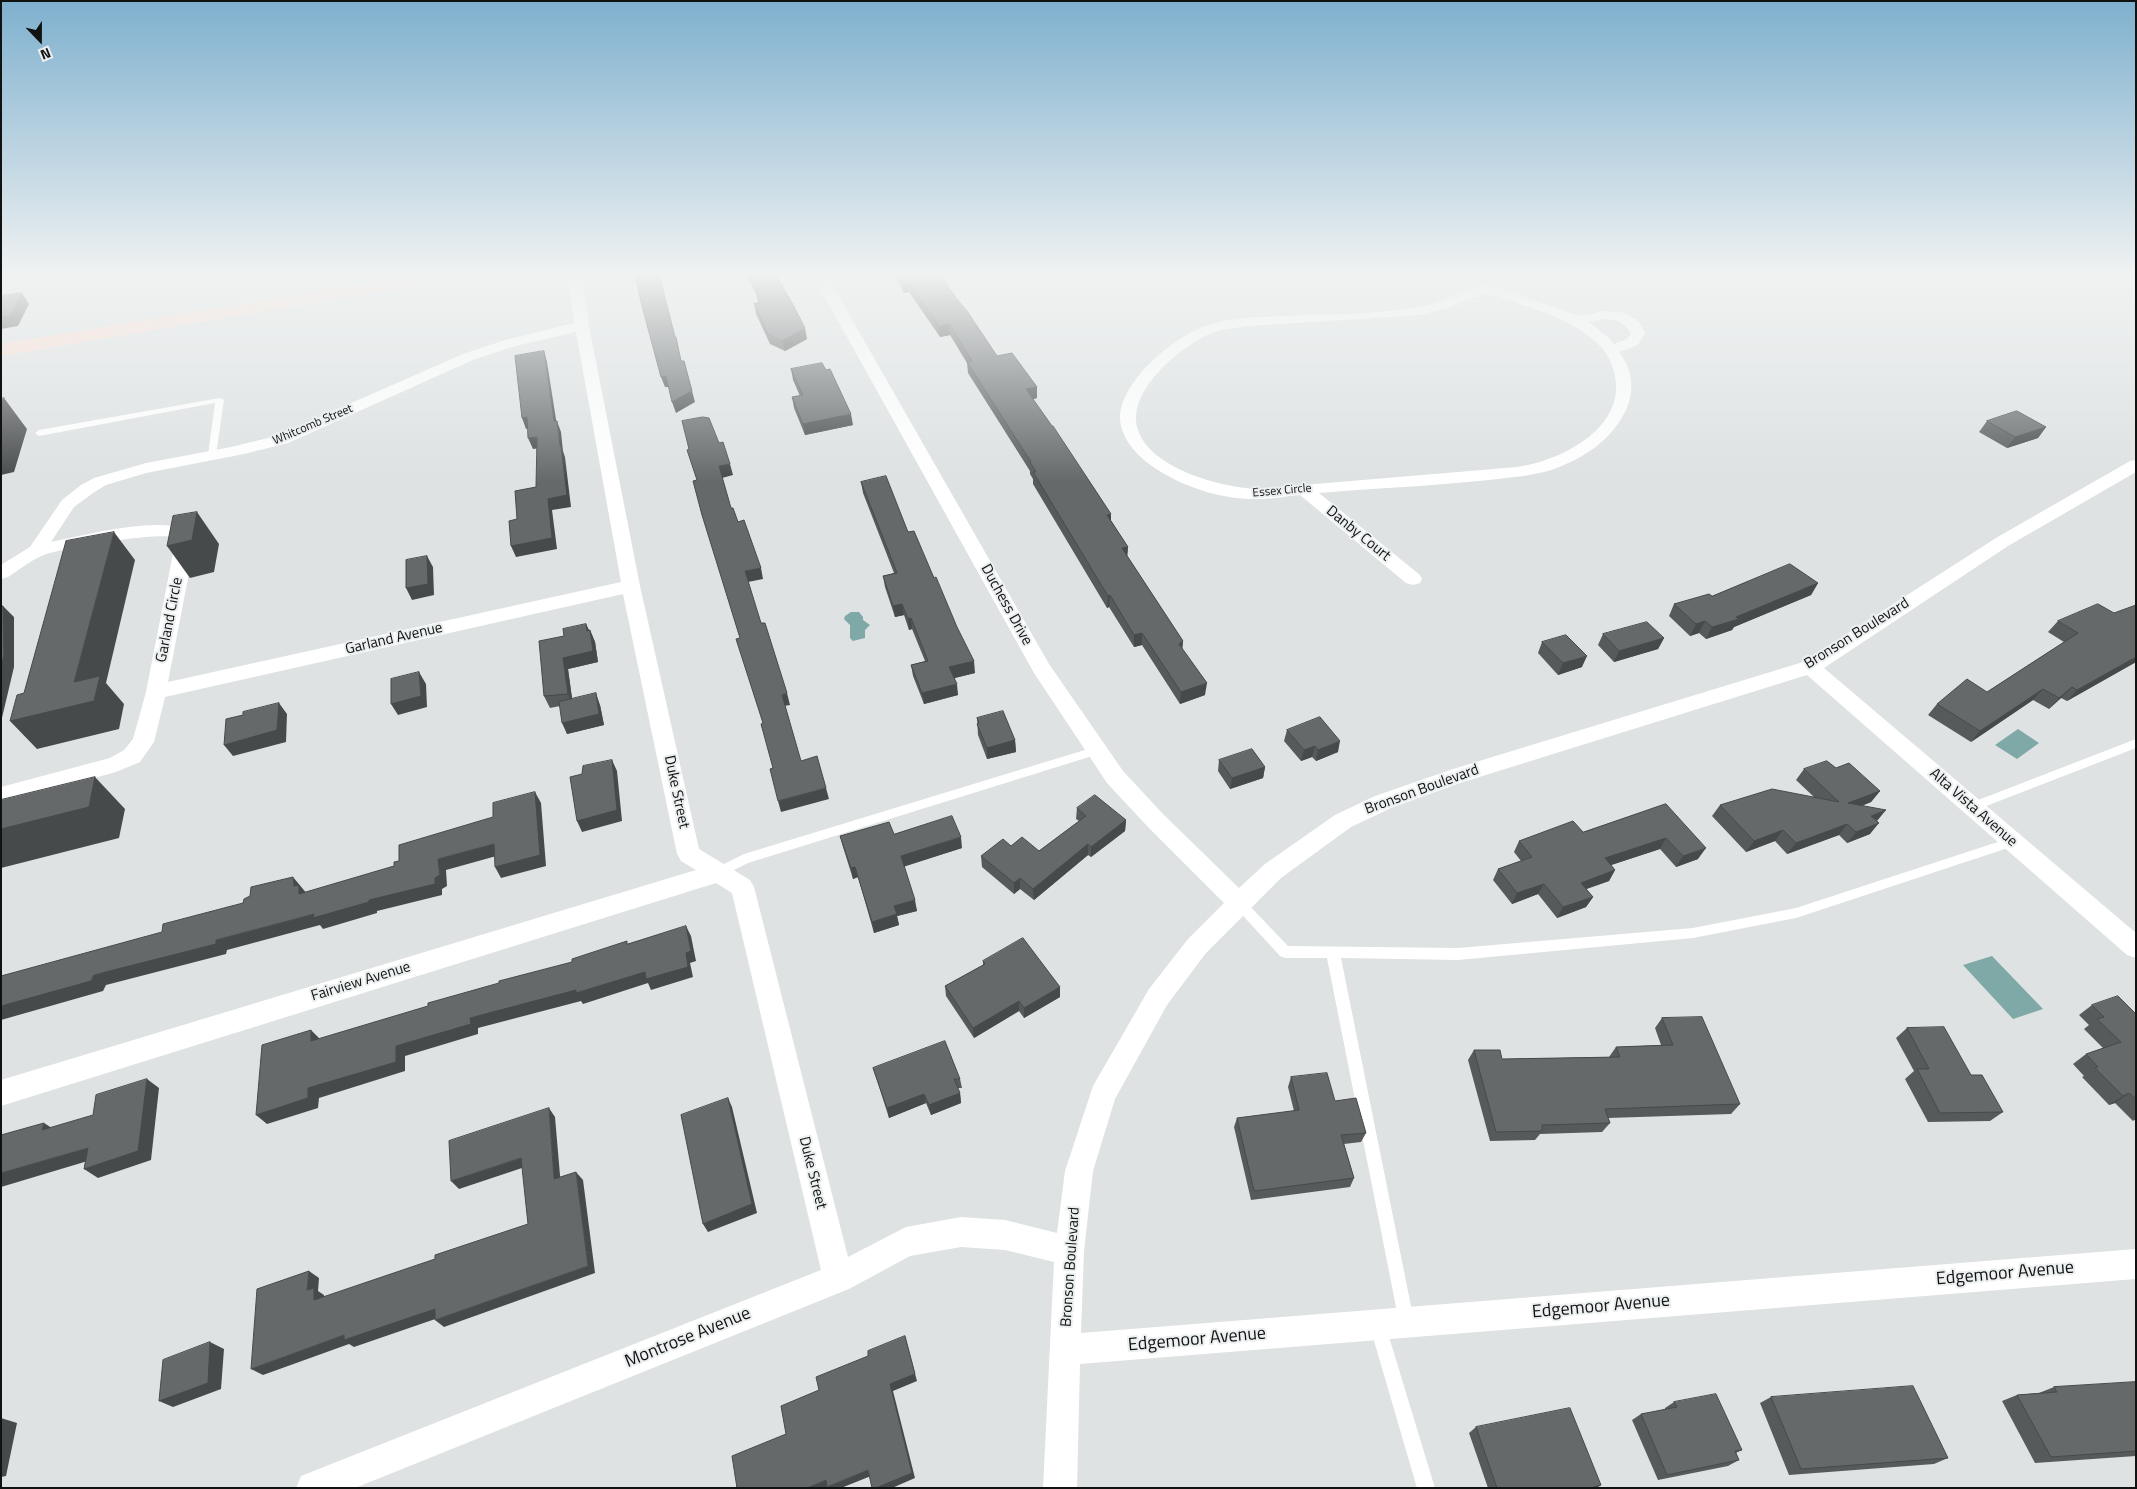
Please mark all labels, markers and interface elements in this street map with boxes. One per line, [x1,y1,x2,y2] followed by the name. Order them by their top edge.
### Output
[15,15,65,65] north arrow
[37,43,54,66] text: N
[271,402,355,448] street label: Whitcomb Street
[1252,481,1312,501] street label: Essex Circle
[1322,502,1394,566] street label: Danby Court
[976,561,1036,649] street label: Duchess Drive
[153,576,187,664] street label: Garland Circle
[1801,595,1913,673] street label: Bronson Boulevard
[344,619,444,659] street label: Garland Avenue
[659,754,693,830] street label: Duke Street
[1362,761,1482,819] street label: Bronson Boulevard
[1925,765,2021,851] street label: Alta Vista Avenue
[309,958,413,1006] street label: Fairview Avenue
[794,1135,830,1211] street label: Duke Street
[1058,1206,1084,1328] street label: Bronson Boulevard
[1935,1257,2075,1291] street label: Edgemoor Avenue
[1531,1290,1671,1324] street label: Edgemoor Avenue
[622,1303,754,1373] street label: Montrose Avenue
[1127,1323,1267,1357] street label: Edgemoor Avenue

